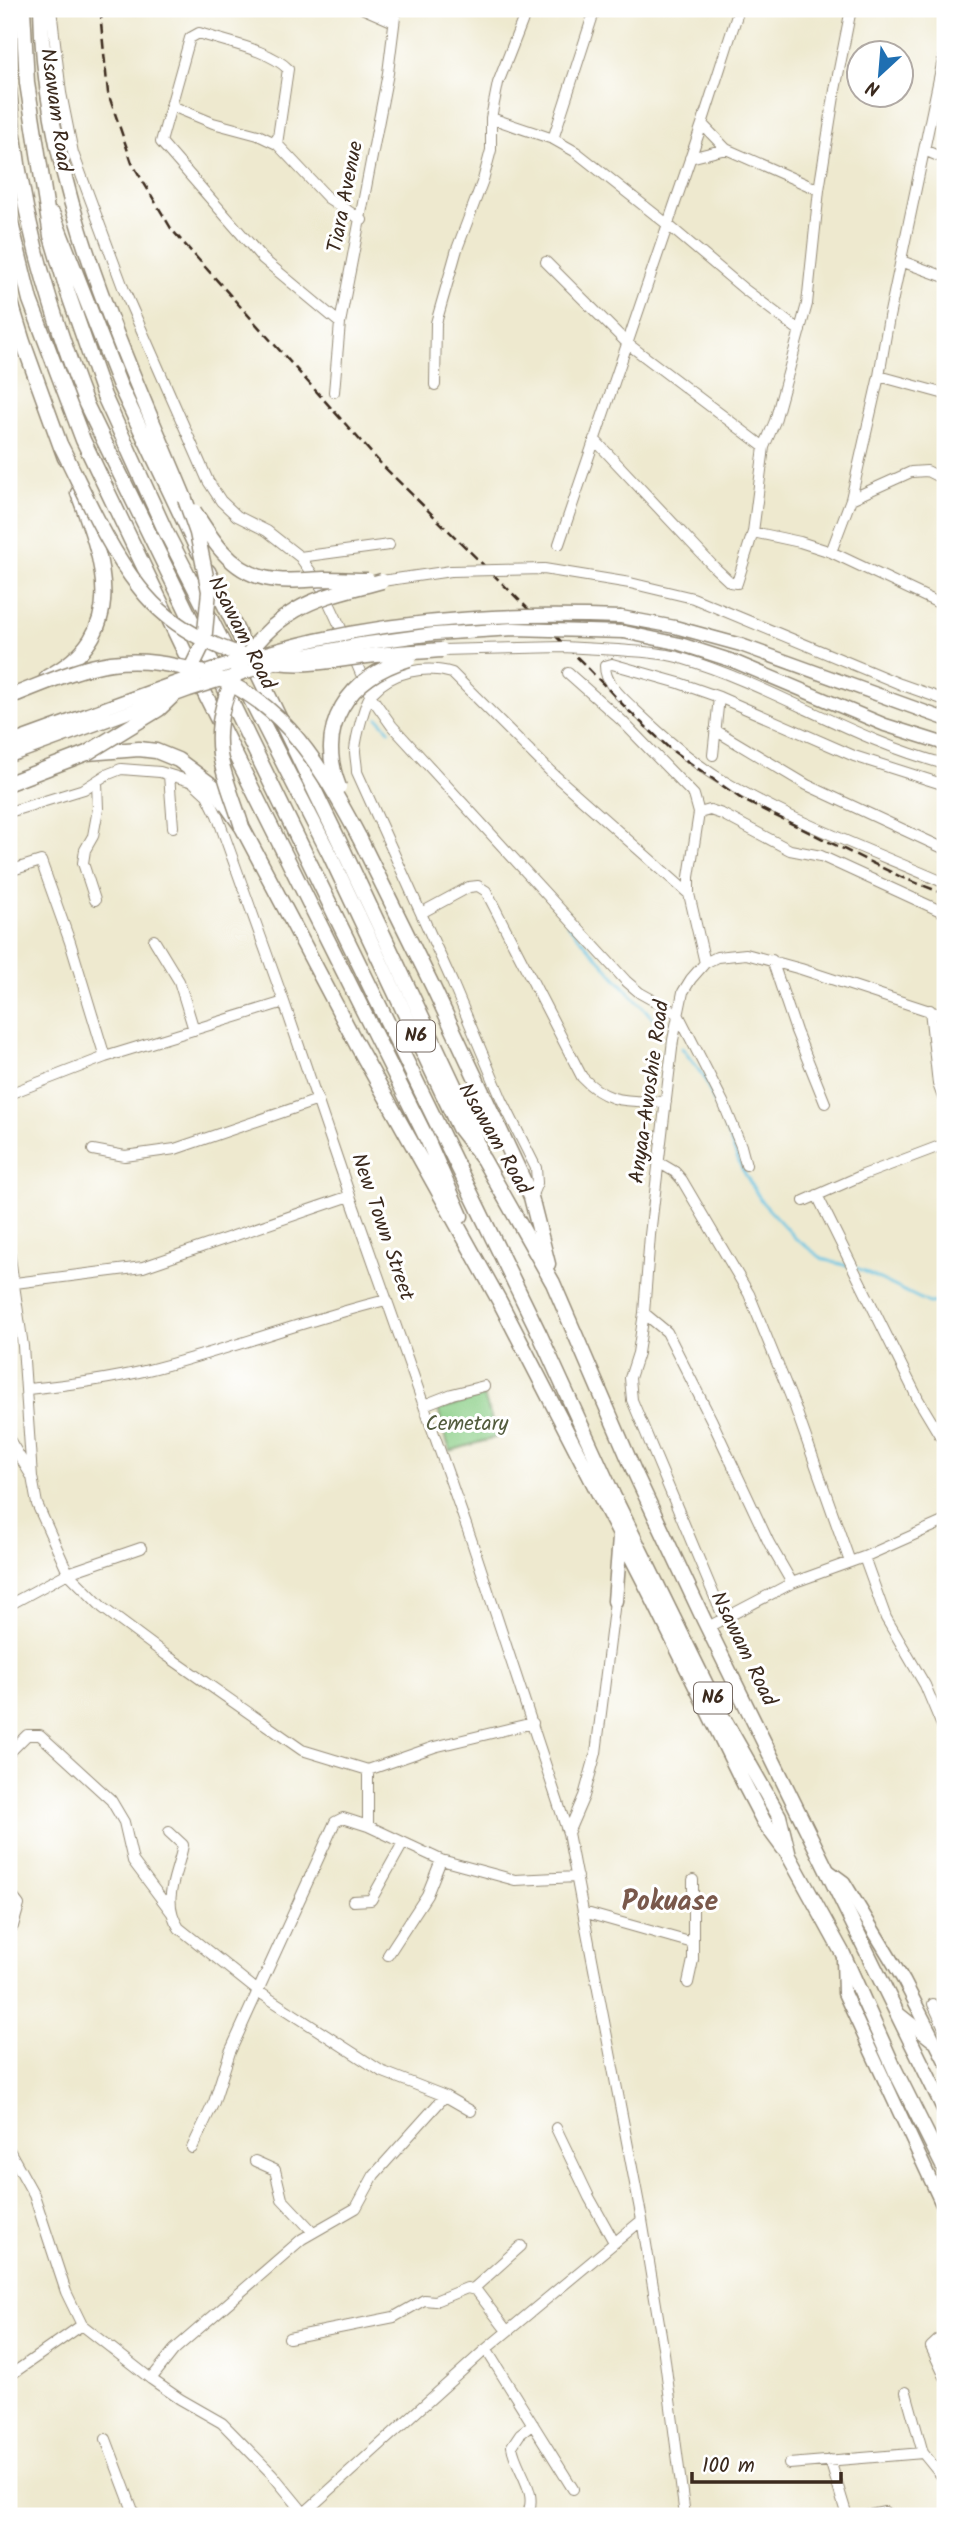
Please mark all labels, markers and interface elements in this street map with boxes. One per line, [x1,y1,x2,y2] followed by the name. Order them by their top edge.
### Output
[846,38,916,108] north arrow
[30,46,80,174] street label: Nsawam Road
[861,71,885,104] text: N
[319,138,373,256] street label: Tiara Avenue
[198,570,284,696] street label: Nsawam Road
[621,998,679,1186] street label: Anyaa-Awoshie Road
[397,1020,435,1052] road number: N6
[449,1077,540,1201] street label: Nsawam Road
[341,1149,423,1306] street label: New Town Street
[426,1408,509,1441] park label: Cemetary
[701,1586,785,1713] street label: Nsawam Road
[694,1682,732,1714] road number: N6
[622,1880,719,1925] district label: Pokuase
[692,2441,840,2485] scale bar
[702,2450,755,2483] text: 100 m

